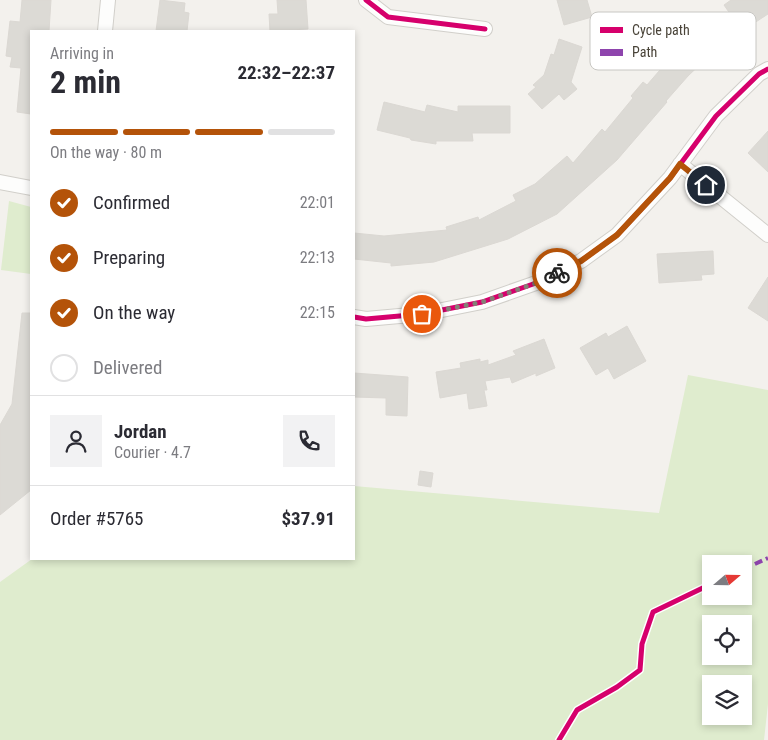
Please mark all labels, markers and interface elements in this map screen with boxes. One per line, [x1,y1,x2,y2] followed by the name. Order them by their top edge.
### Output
[590,12,756,70] legend
[632,22,690,38] text: Cycle path
[50,44,114,63] text: Arriving in
[632,44,657,60] text: Path
[237,61,335,84] text: 22:32–22:37
[50,63,121,101] text: 2 min
[50,143,162,162] text: On the way · 80 m
[685,164,727,206] pin
[692,171,720,199] icon: home
[50,189,78,217] icon: check
[93,191,170,214] text: Confirmed
[300,193,335,212] text: 22:01
[50,244,78,272] icon: check
[93,246,165,269] text: Preparing
[300,248,335,267] text: 22:13
[532,248,582,298] courier
[543,259,571,287] icon: bike
[401,293,443,335] pin
[50,299,78,327] icon: check
[408,300,436,328] icon: bag
[93,301,175,324] text: On the way
[300,303,335,322] text: 22:15
[93,356,162,379] text: Delivered
[50,415,102,467] button: person
[283,415,335,467] button: phone
[114,420,167,443] text: Jordan
[114,443,191,462] text: Courier · 4.7
[50,507,143,530] text: Order #5765
[281,507,335,530] text: $37.91
[702,555,752,605] north arrow
[702,555,752,725] map controls
[702,615,752,665] button: locate
[702,675,752,725] button: layers

